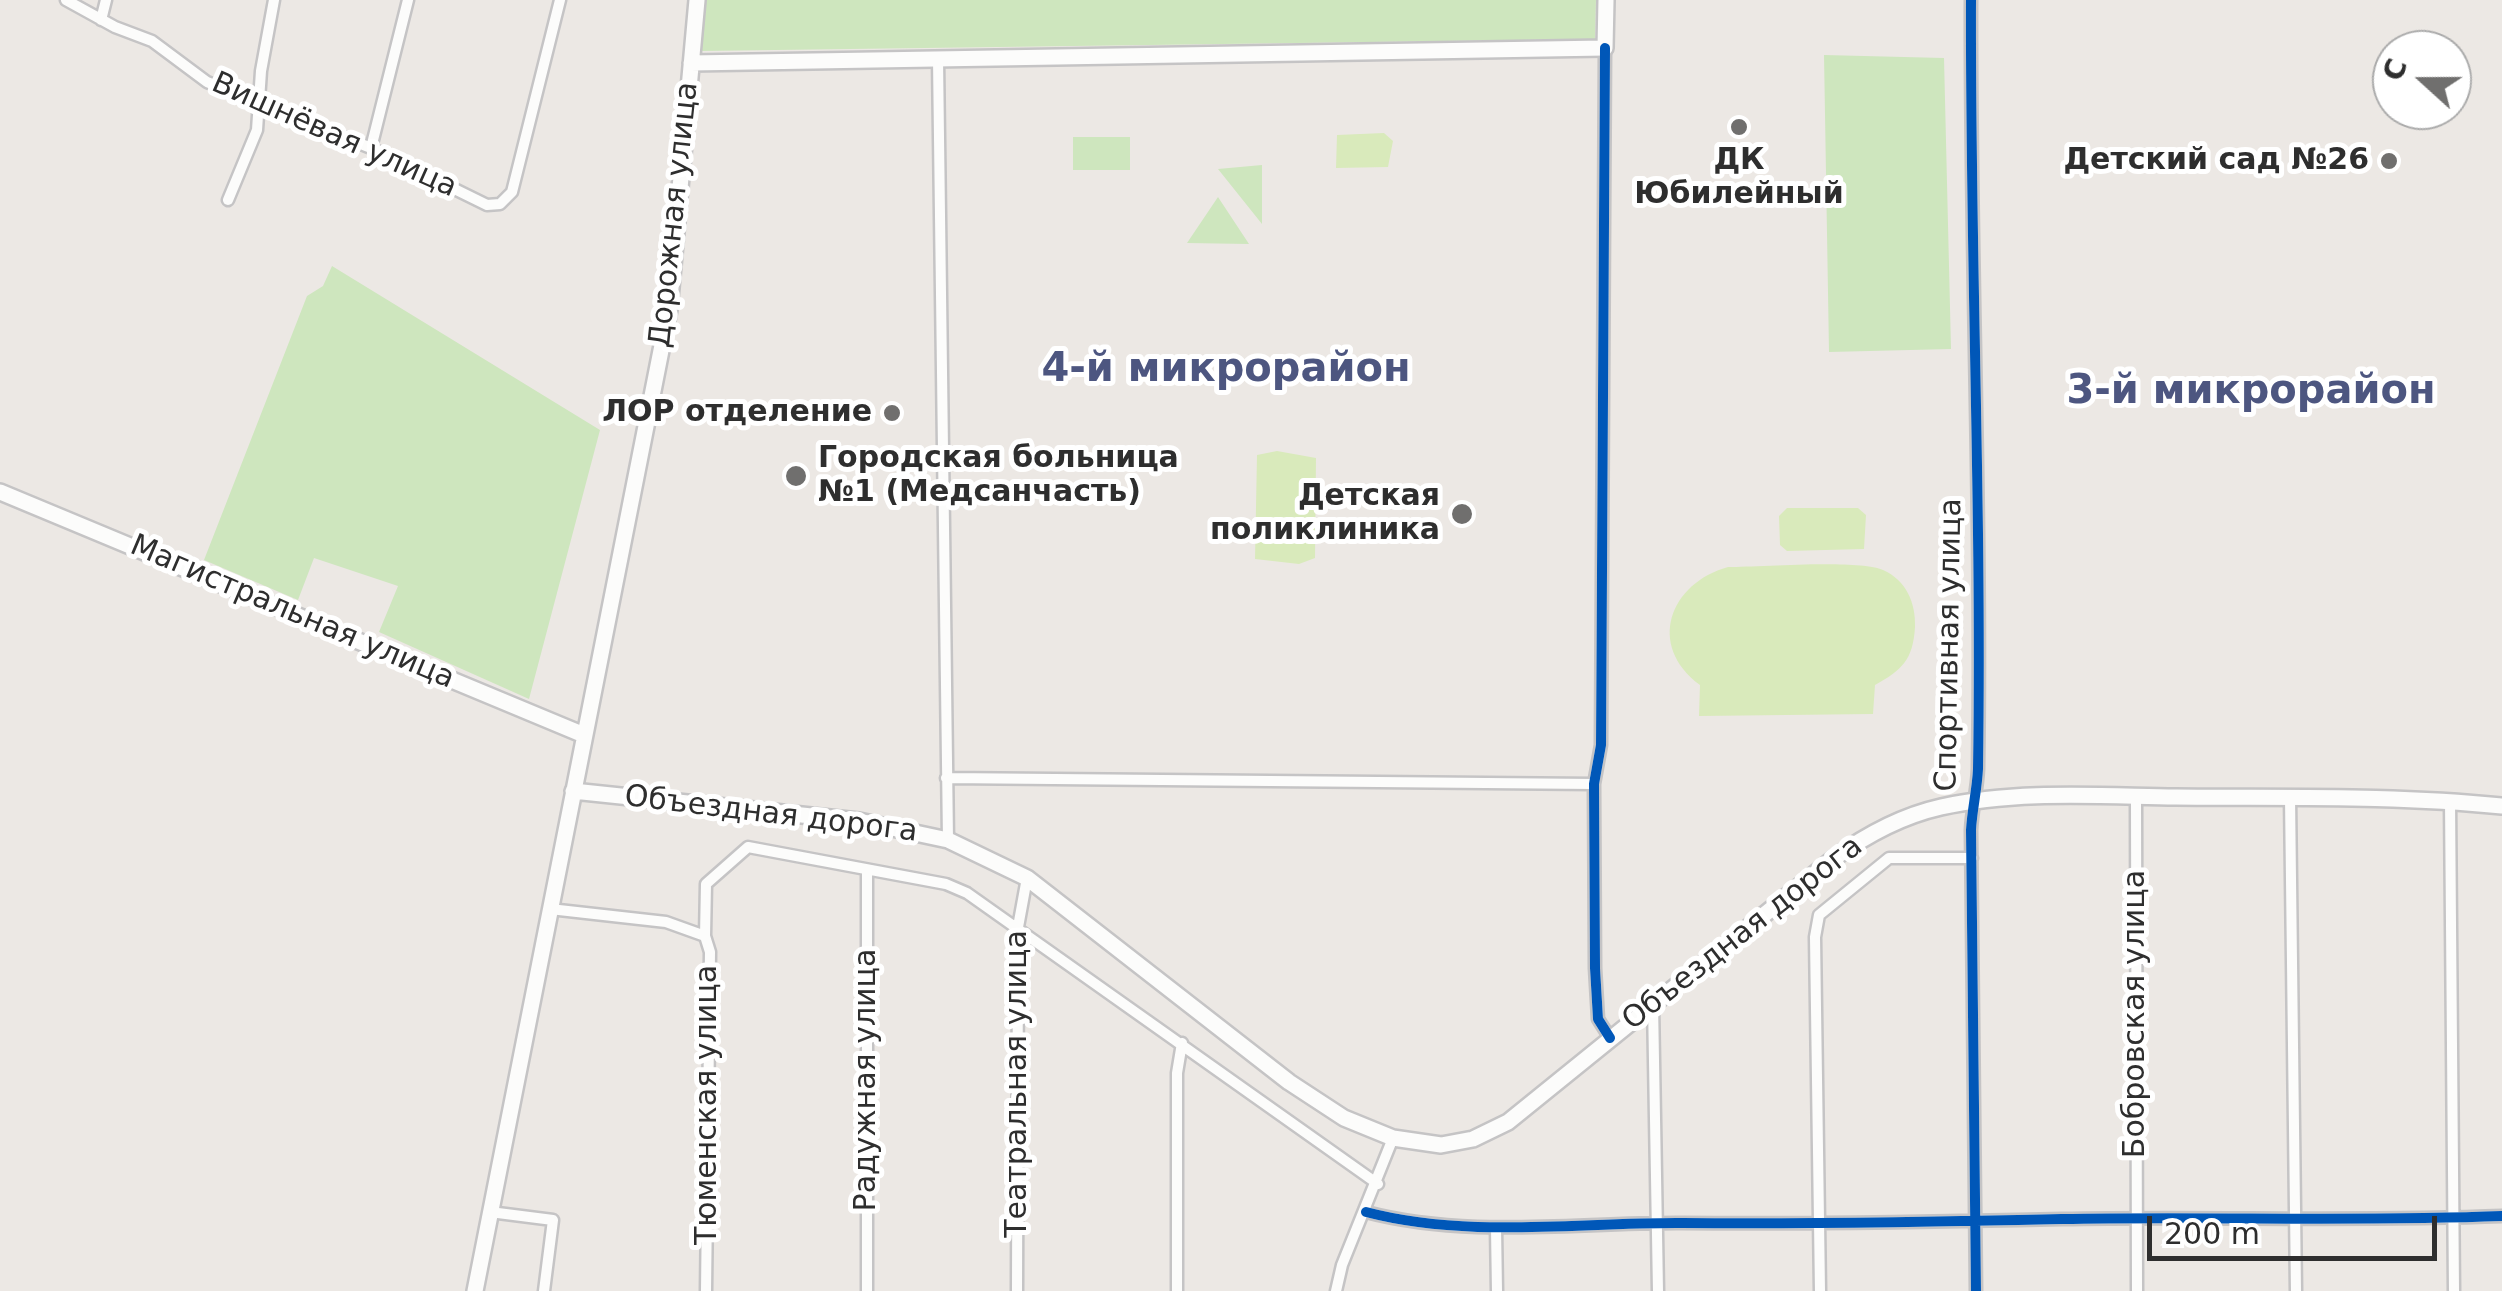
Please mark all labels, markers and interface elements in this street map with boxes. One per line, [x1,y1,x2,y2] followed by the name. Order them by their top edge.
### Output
[2372,30,2472,130] north arrow
[2376,54,2414,85] text: С
[206,66,462,206] street label: Вишнёвая улица
[643,80,707,350] street label: Дорожная улица
[1728,116,1750,138] marker: ДК Юбилейный
[1634,143,1844,214] place label: ДК Юбилейный
[2063,143,2369,179] place label: Детский сад №26
[2378,150,2400,172] marker: Детский сад №26
[1041,347,1411,395] district label: 4-й микрорайон
[2066,369,2436,417] district label: 3-й микрорайон
[602,395,872,431] place label: ЛОР отделение
[881,402,903,424] marker: ЛОР отделение
[818,441,1179,512] place label: Городская больница №1 (Медсанчасть)
[783,463,809,489] marker: Городская больница №1 (Медсанчасть)
[1210,479,1440,550] place label: Детская поликлиника
[1929,498,1971,792] street label: Спортивная улица
[1449,501,1475,527] marker: Детская поликлиника
[125,528,459,698] street label: Магистральная улица
[623,779,919,851] street label: Объездная дорога
[1616,829,1870,1039] street label: Объездная дорога
[2118,870,2154,1158] street label: Бобровская улица
[1000,930,1036,1238] street label: Театральная улица
[849,949,885,1211] street label: Радужная улица
[690,965,726,1245] street label: Тюменская улица
[2152,1196,2442,1258] scale bar
[2164,1216,2260,1251] text: 200 m

